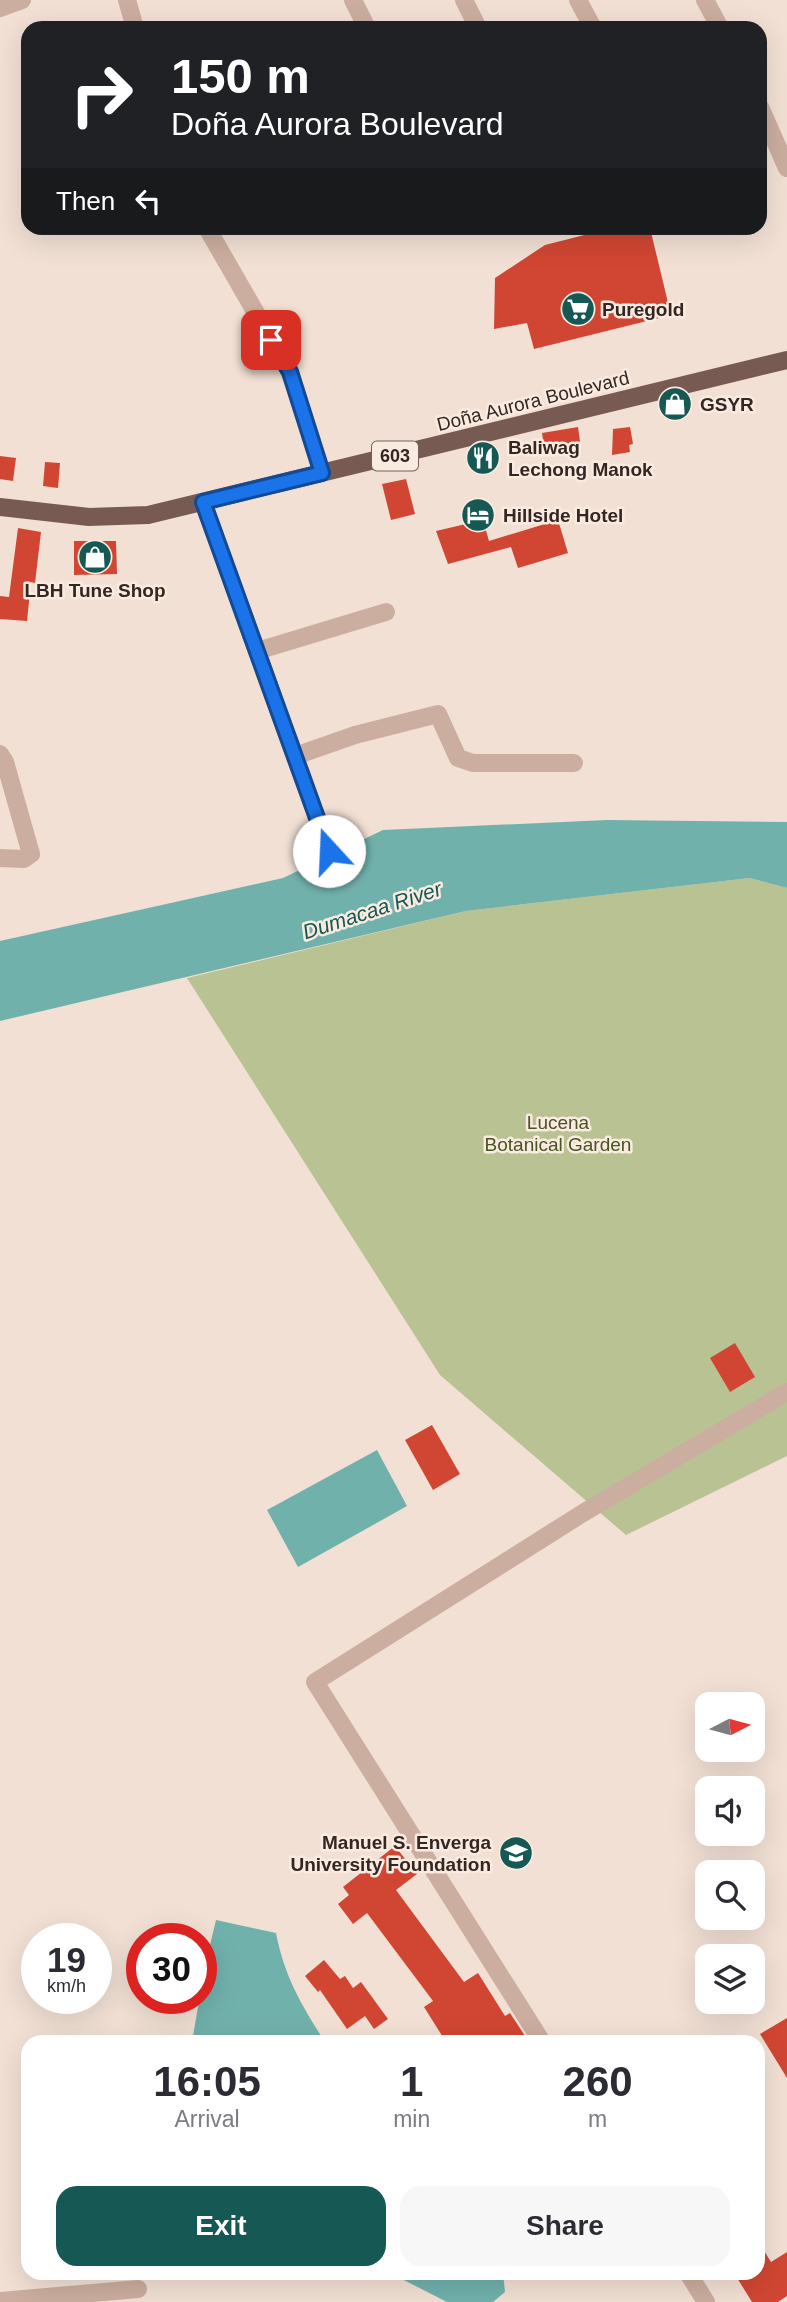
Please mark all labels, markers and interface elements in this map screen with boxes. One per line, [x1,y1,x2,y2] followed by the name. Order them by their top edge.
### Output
[56,49,147,140] icon: right
[171,49,310,103] text: 150 m
[171,106,504,142] text: Doña Aurora Boulevard
[129,182,167,220] icon: left
[56,186,115,216] text: Then
[559,290,597,328] supermarket icon: Puregold
[602,299,684,320] place label: Puregold
[241,310,301,370] pin
[252,321,290,359] icon: arrive
[435,367,631,435] street label: Doña Aurora Boulevard
[656,385,694,423] shop icon: GSYR
[700,394,754,415] place label: GSYR
[508,437,653,480] place label: Baliwag Lechong Manok
[464,439,502,477] restaurant icon: Baliwag Lechong Manok
[372,442,418,470] road number: 603
[459,496,497,534] hotel icon: Hillside Hotel
[503,505,623,526] place label: Hillside Hotel
[76,538,114,576] shop icon: LBH Tune Shop
[24,580,166,601] place label: LBH Tune Shop
[292,814,366,888] position arrow
[300,876,445,943] water label: Dumacaa River
[485,1112,631,1155] park label: Lucena Botanical Garden
[695,1692,765,1762] north arrow
[695,1692,765,2014] map controls
[695,1776,765,1846] button: sound
[290,1832,491,1875] place label: Manuel S. Enverga University Foundation
[497,1834,535,1872] school or university icon: Manuel S. Enverga University Foundation
[695,1860,765,1930] button: search
[126,1923,217,2014] speed limit sign: 30
[47,1940,86,1979] text: 19
[695,1944,765,2014] button: layers
[47,1976,86,1996] text: km/h
[153,2058,261,2105] text: 16:05
[400,2058,423,2105] text: 1
[563,2058,633,2105] text: 260
[174,2106,240,2132] text: Arrival
[393,2106,430,2132] text: min
[588,2106,607,2132] text: m
[56,2186,386,2266] button: Exit
[400,2186,730,2266] button: Share

